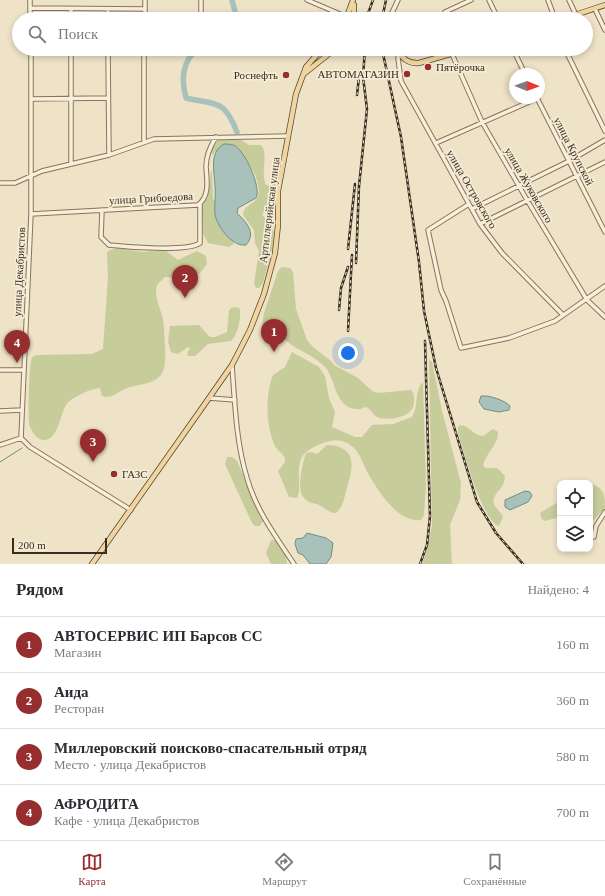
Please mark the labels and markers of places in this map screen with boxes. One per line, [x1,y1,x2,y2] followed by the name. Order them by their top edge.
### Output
[436,61,485,73] place label: Пятёрочка
[423,62,433,72] marker: Пятёрочка
[317,68,399,80] place label: АВТОМАГАЗИН
[234,69,278,81] place label: Роснефть
[402,69,412,79] marker: АВТОМАГАЗИН
[281,70,291,80] marker: Роснефть
[172,265,198,298] pin: 2
[261,319,287,352] pin: 1
[4,330,30,363] pin: 4
[80,429,106,462] pin: 3
[122,468,148,480] place label: ГАЗС
[109,469,119,479] marker: ГАЗС

